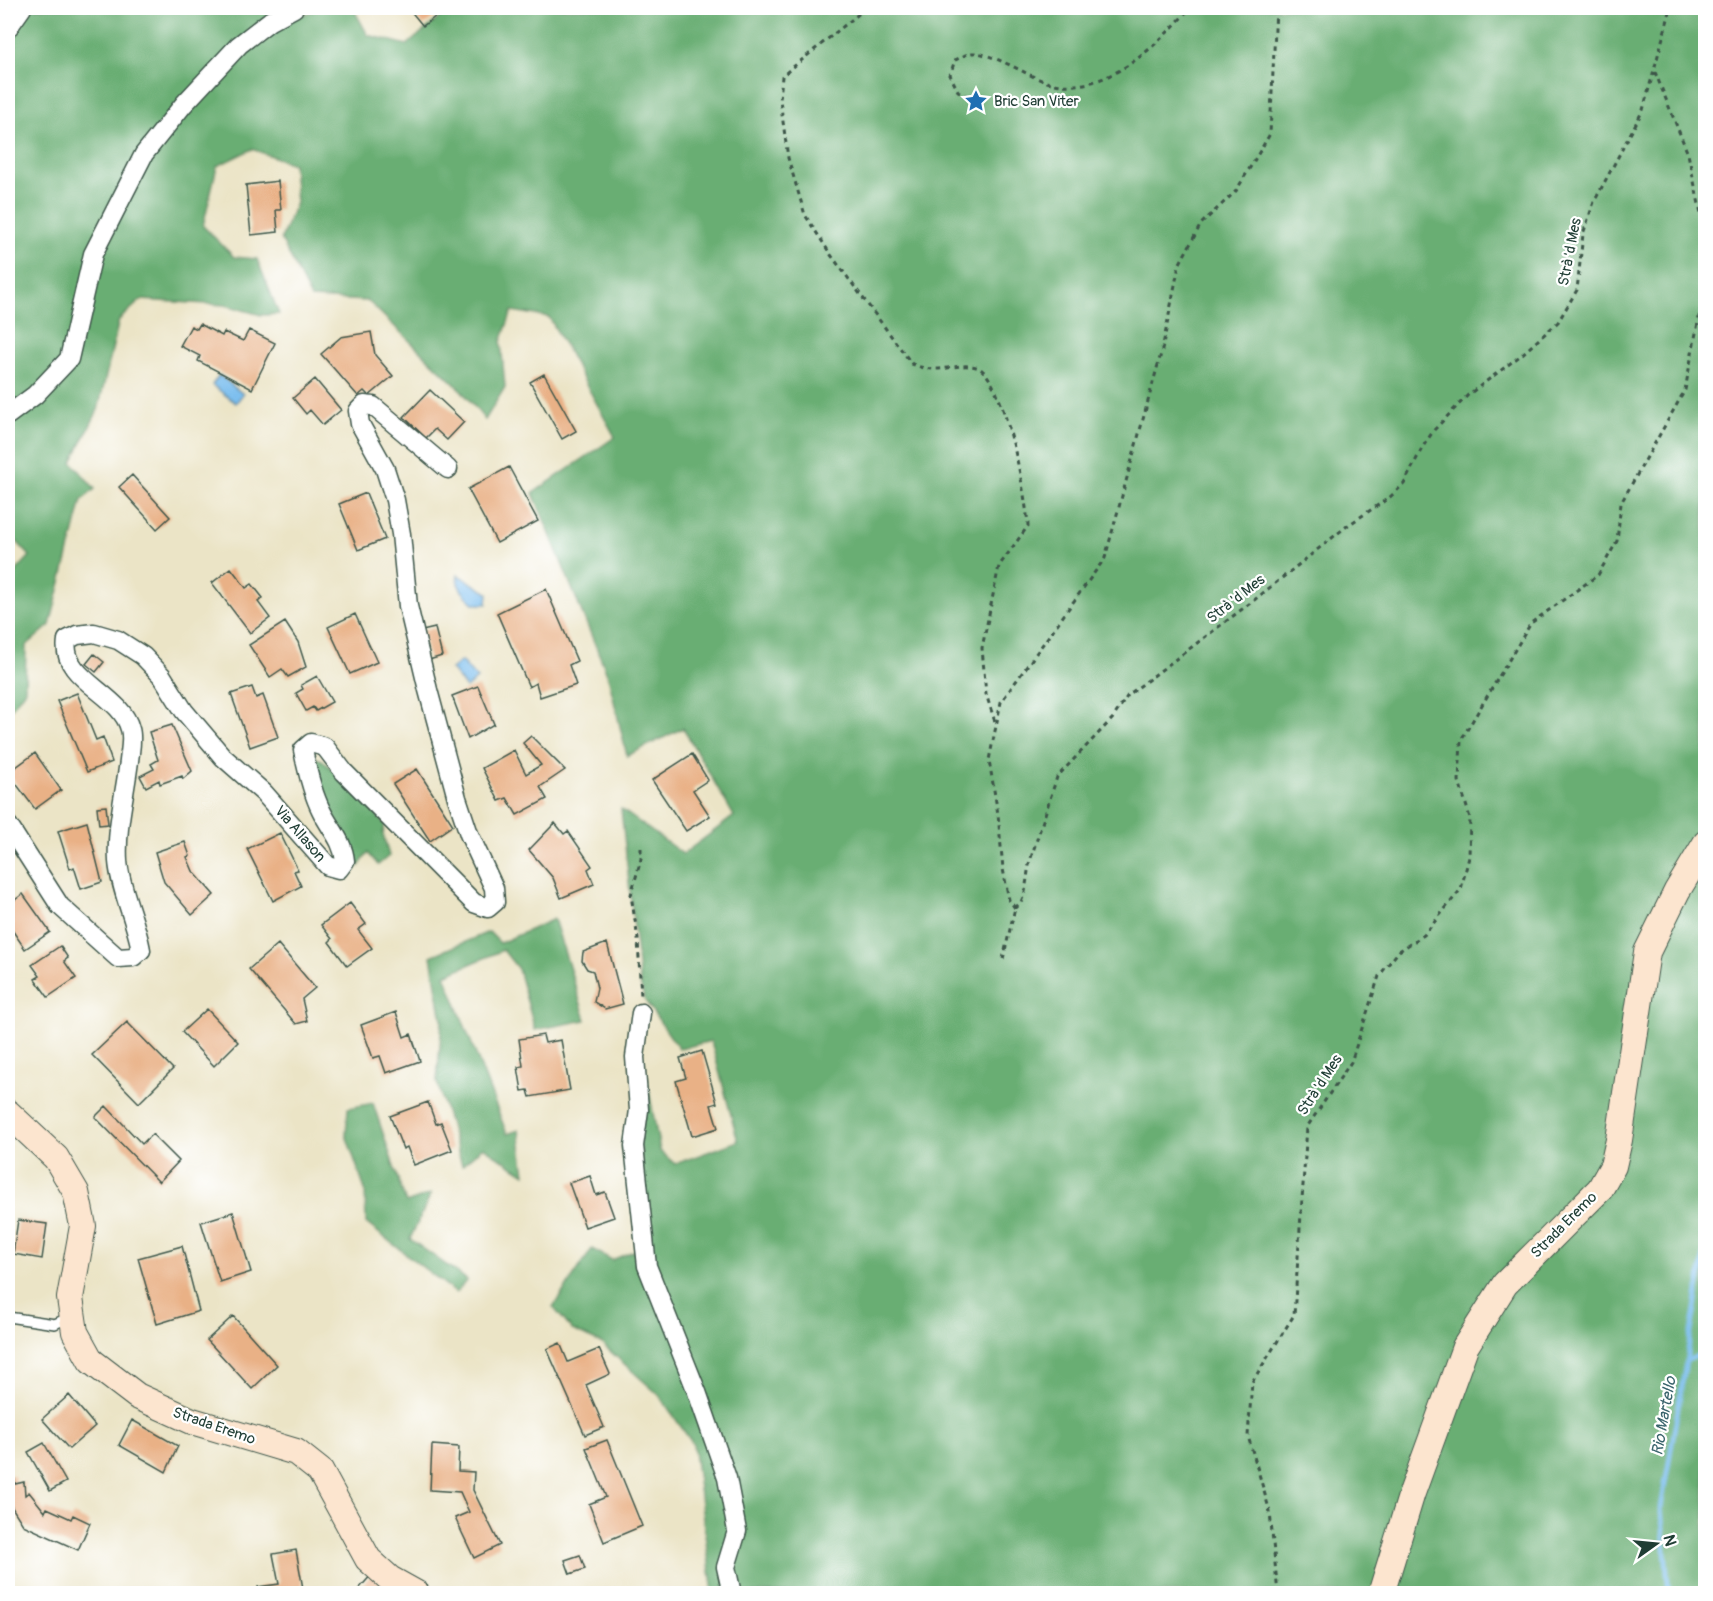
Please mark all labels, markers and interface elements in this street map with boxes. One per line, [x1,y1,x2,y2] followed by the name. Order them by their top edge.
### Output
[963,88,989,114] place icon: Bric San Viter
[994,92,1080,111] place label: Bric San Viter
[1554,216,1586,288] street label: Strà 'd Mes
[1203,570,1269,628] street label: Strà 'd Mes
[270,802,330,866] street label: Via Allason
[1293,1051,1347,1119] street label: Strà 'd Mes
[1527,1188,1601,1262] street label: Strada Eremo
[1647,1374,1681,1457] water label: Rio Martello
[170,1403,258,1449] street label: Strada Eremo
[1626,1514,1686,1574] north arrow
[1658,1533,1681,1548] text: N

